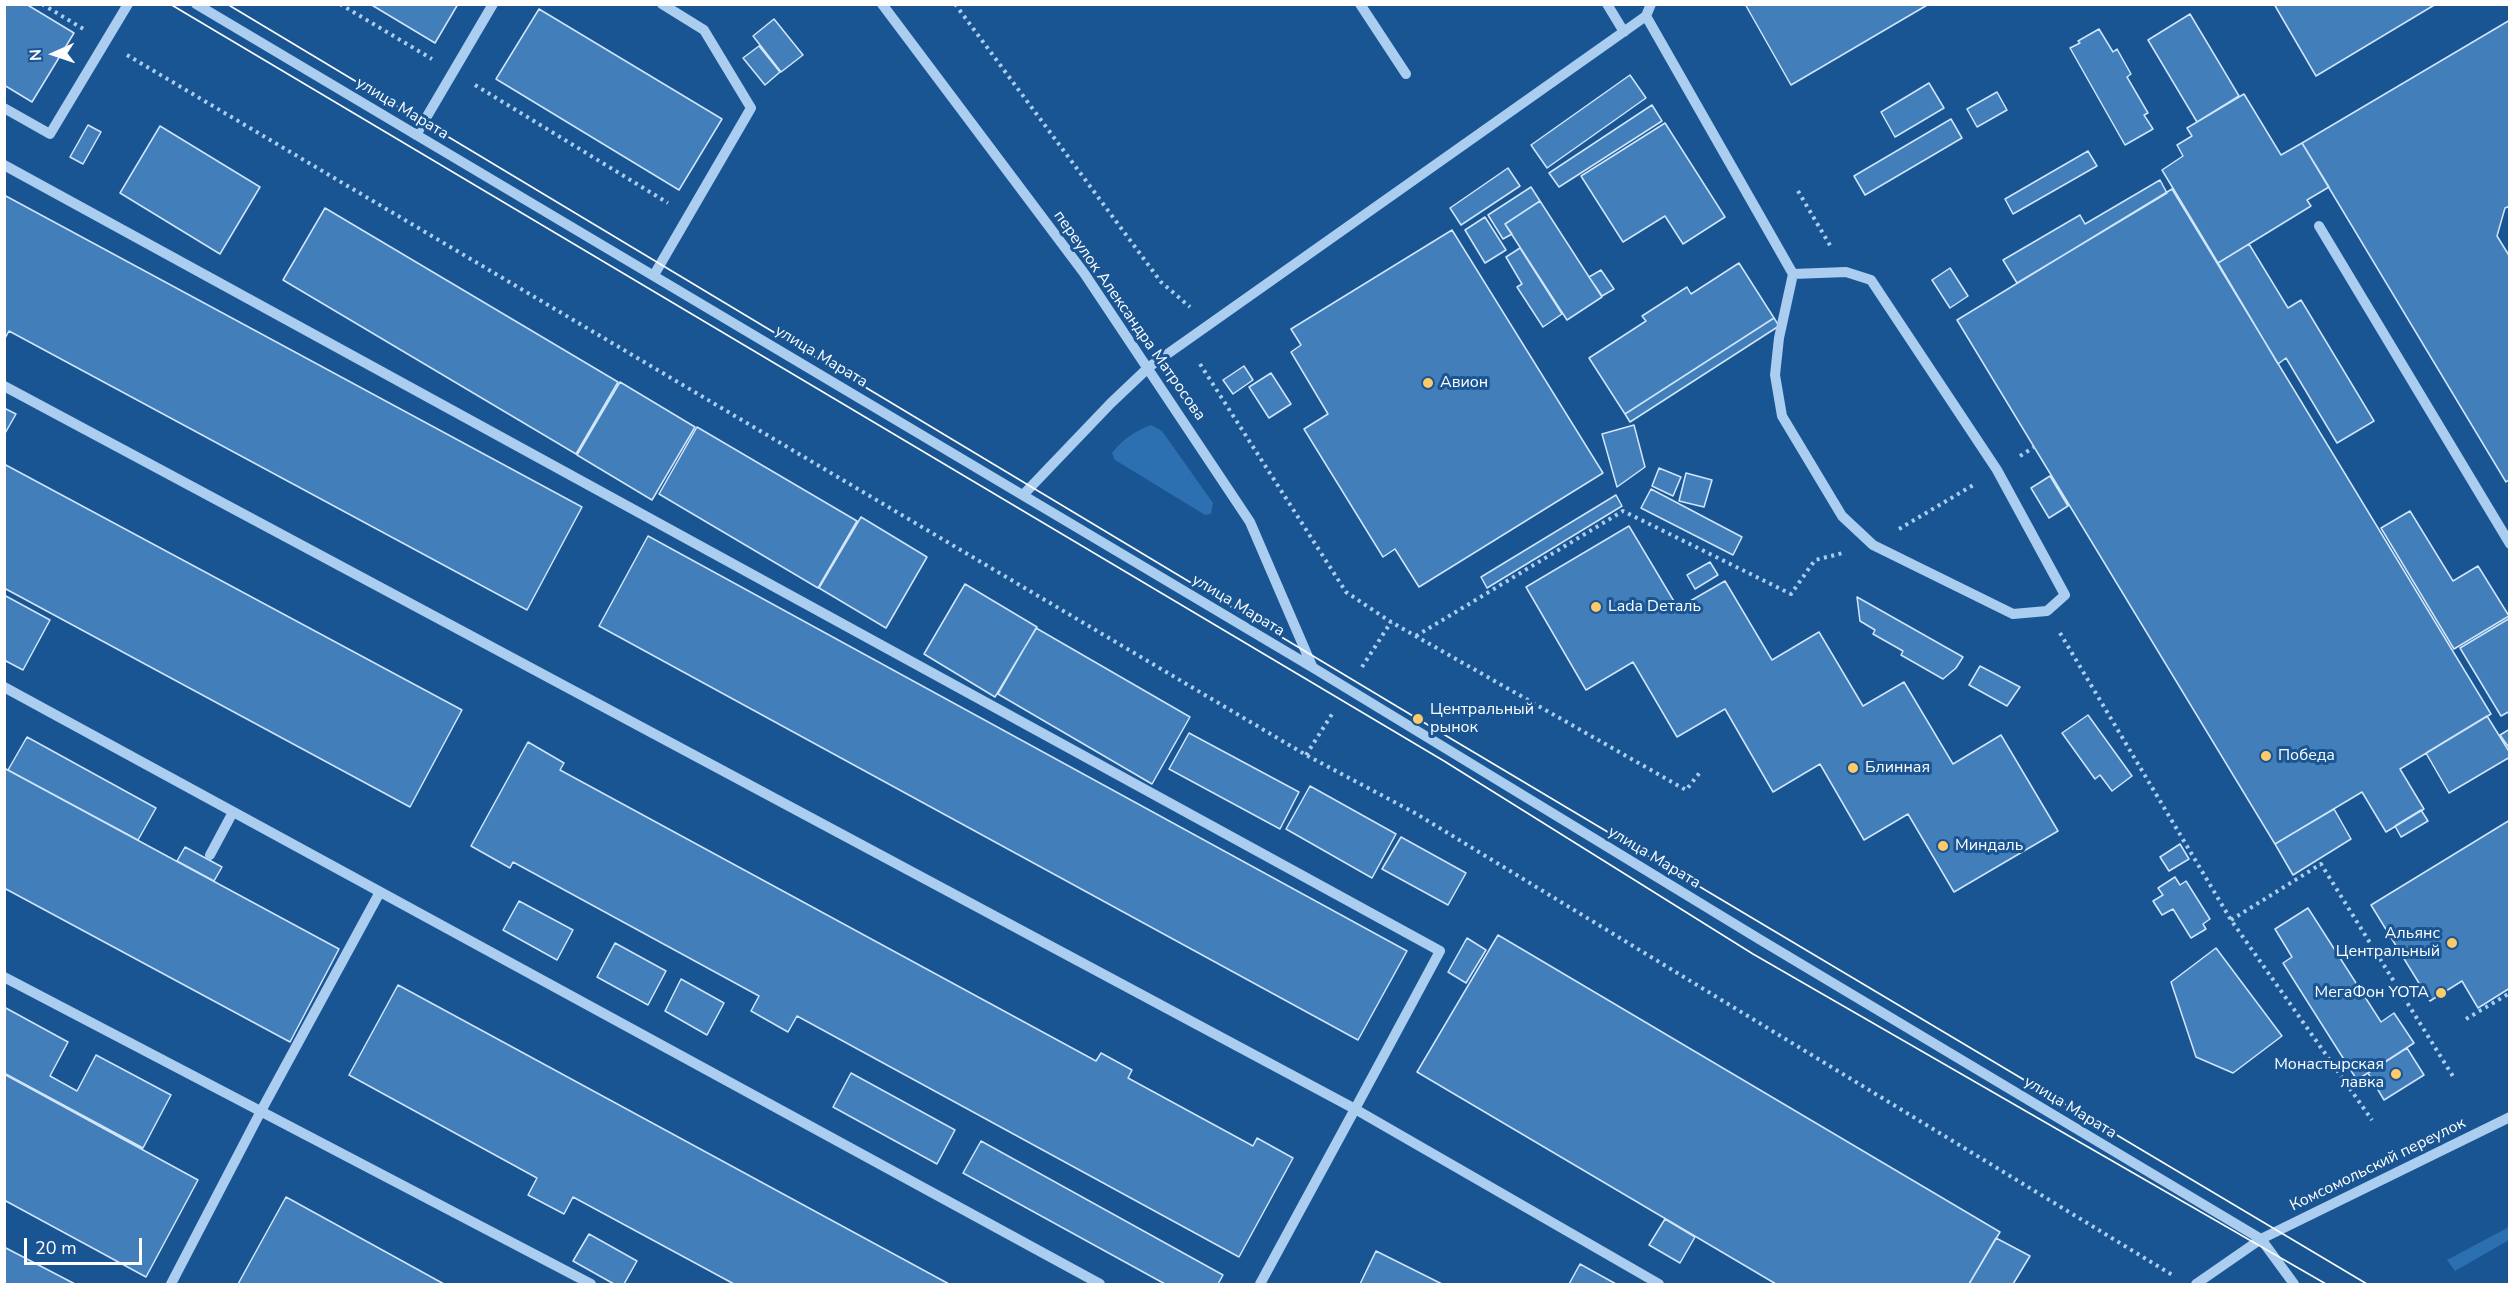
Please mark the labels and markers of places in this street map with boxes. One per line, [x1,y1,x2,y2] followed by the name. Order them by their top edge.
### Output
[1440,373,1488,393] place label: Авион
[1421,376,1435,390] marker: Авион
[1608,597,1701,617] place label: Lada Dеталь
[1589,600,1603,614] marker: Lada Dеталь
[1430,700,1534,738] place label: Центральный рынок
[1411,712,1425,726] marker: Центральный рынок
[2278,746,2335,766] place label: Победа
[2259,749,2273,763] marker: Победа
[1865,758,1930,778] place label: Блинная
[1846,761,1860,775] marker: Блинная
[1955,836,2023,856] place label: Миндаль
[1936,839,1950,853] marker: Миндаль
[2336,924,2440,962] place label: Альянс Центральный
[2445,936,2459,950] marker: Альянс Центральный
[2315,983,2429,1003] place label: МегаФон YOTA
[2434,986,2448,1000] marker: МегаФон YOTA
[2274,1055,2384,1093] place label: Монастырская лавка
[2389,1067,2403,1081] marker: Монастырская лавка

